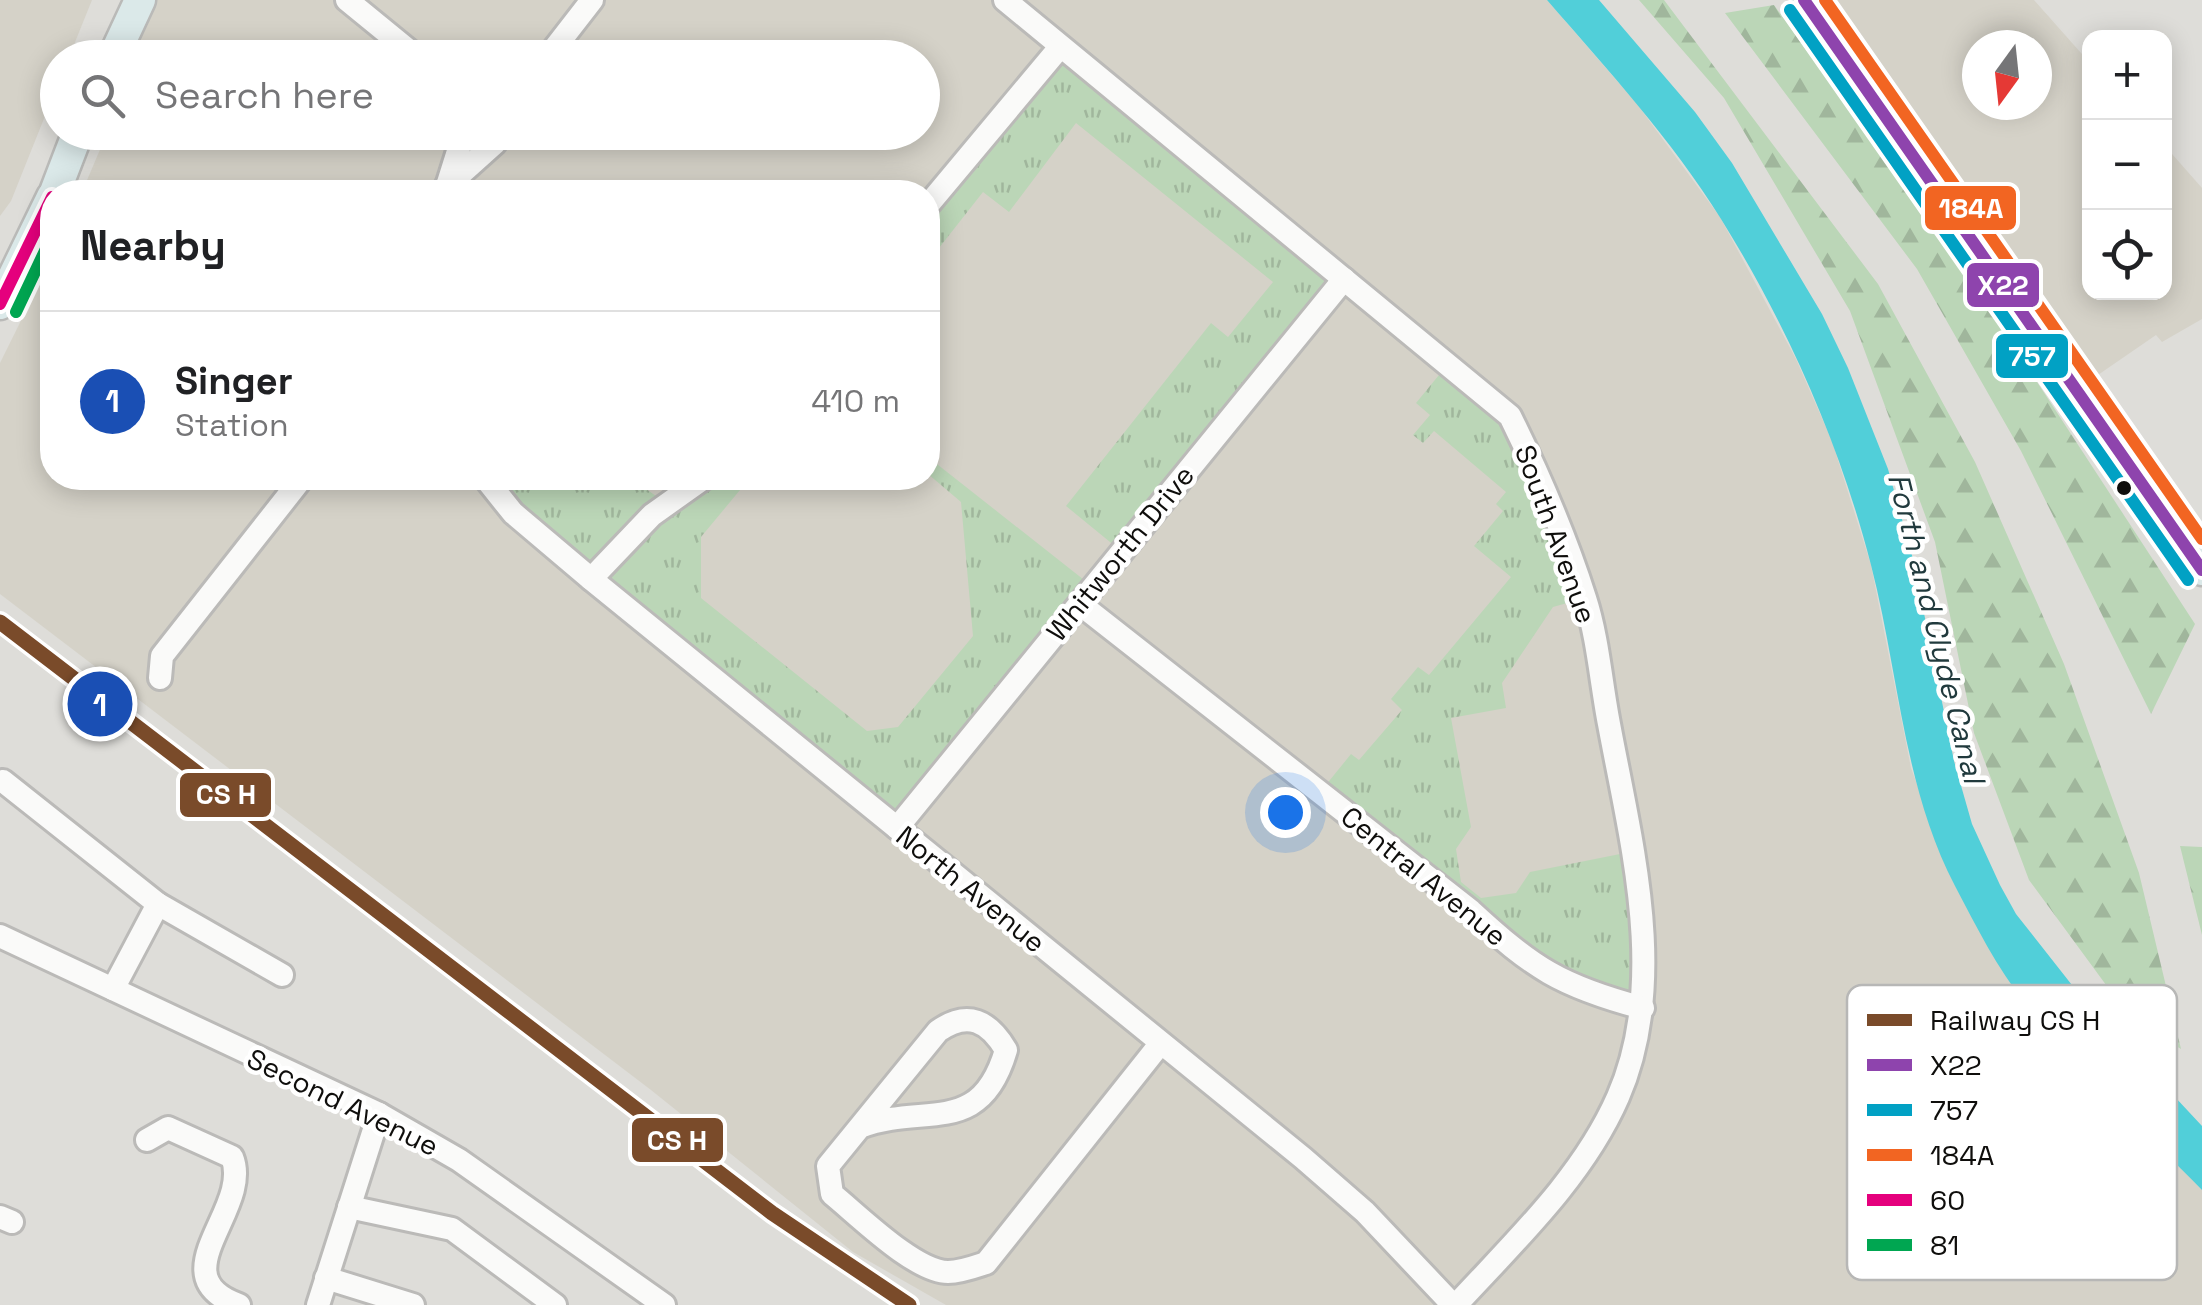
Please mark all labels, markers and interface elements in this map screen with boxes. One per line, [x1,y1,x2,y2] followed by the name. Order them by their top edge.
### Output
[1962,30,2052,120] north arrow
[2082,30,2172,300] map controls
[2082,30,2172,120] button: +
[40,40,940,150] search box
[75,68,130,123] icon: search
[155,71,374,119] text: Search here
[2082,120,2172,210] button: −
[1923,184,2018,232] line badge: 184A
[1938,190,2004,226] text: 184A
[2082,210,2172,300] button: locate
[80,219,226,272] text: Nearby
[1965,261,2041,309] line badge: X22
[1977,267,2029,303] text: X22
[1994,332,2070,380] line badge: 757
[2008,338,2056,374] text: 757
[175,357,293,405] text: Singer
[105,381,120,421] text: 1
[811,381,900,421] text: 410 m
[175,405,289,445] text: Station
[1507,440,1605,628] street label: South Avenue
[1038,458,1202,648] street label: Whitworth Drive
[1879,469,1995,790] water label: Forth and Clyde Canal
[2114,478,2134,498] unlabelled marker
[68,666,132,742] pin: 1
[178,771,273,819] line badge: CS H
[196,776,256,812] text: CS H
[1260,787,1311,838] your location
[1334,798,1514,954] street label: Central Avenue
[889,818,1053,960] street label: North Avenue
[1847,985,2177,1280] legend
[1930,1002,2100,1038] text: Railway CS H
[241,1040,445,1164] street label: Second Avenue
[1930,1047,1982,1083] text: X22
[1930,1092,1978,1128] text: 757
[630,1116,725,1164] line badge: CS H
[647,1122,707,1158] text: CS H
[1930,1137,1994,1173] text: 184A
[1930,1182,1965,1218] text: 60
[1930,1227,1959,1263] text: 81

